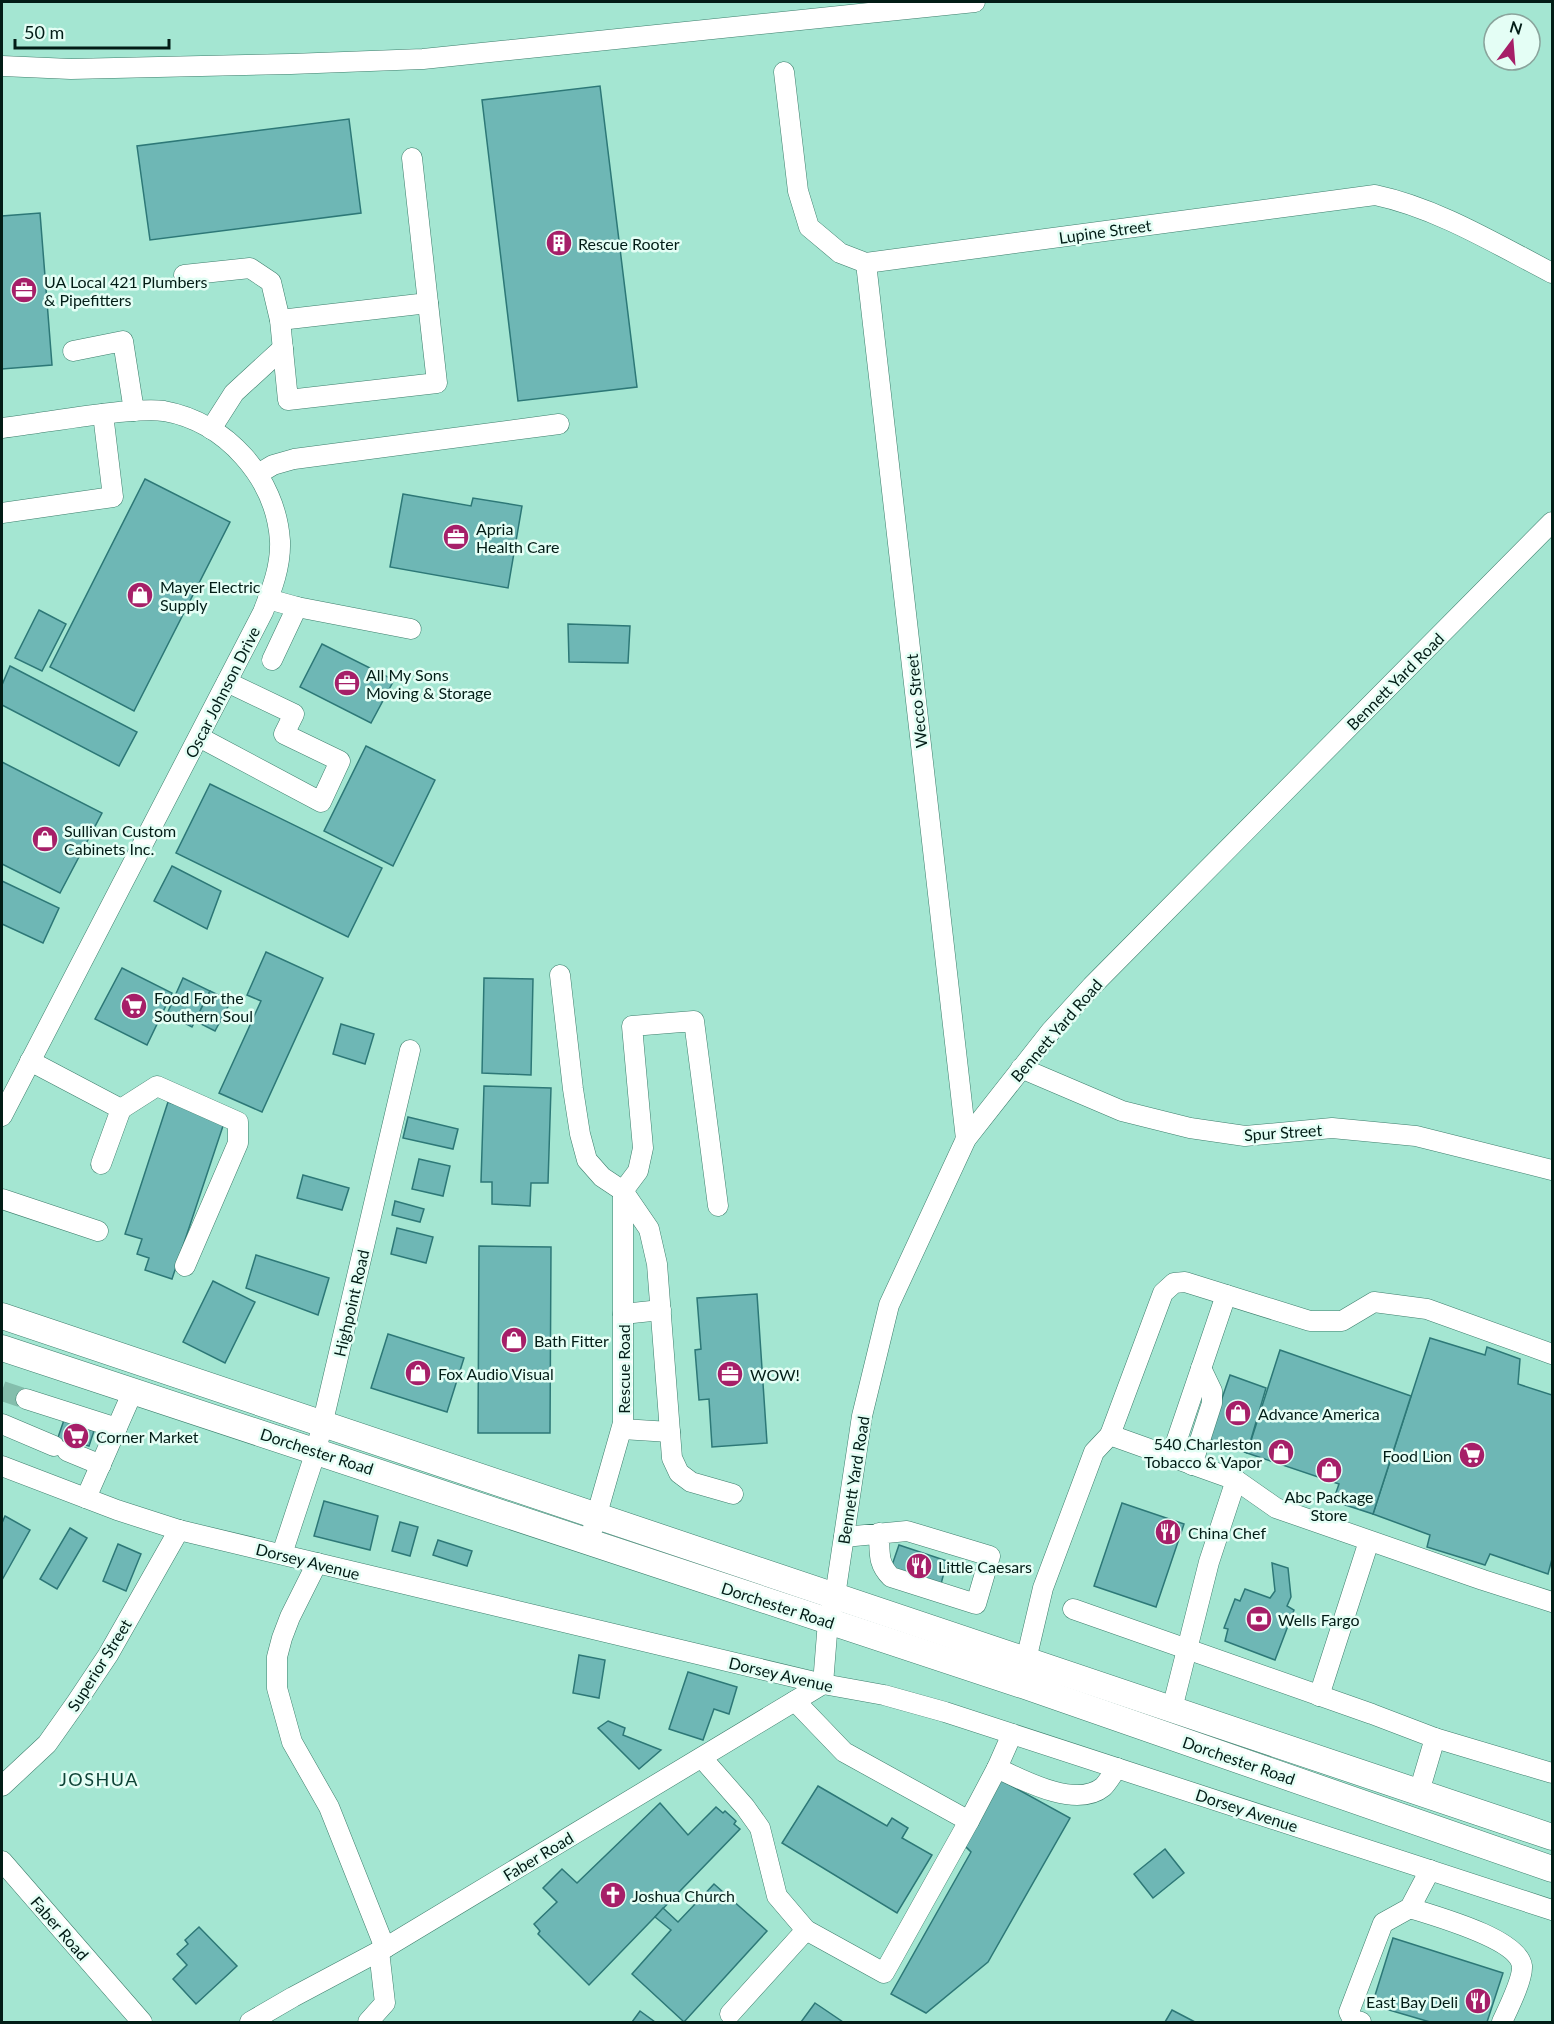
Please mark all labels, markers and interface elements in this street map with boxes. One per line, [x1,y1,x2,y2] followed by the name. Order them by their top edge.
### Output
[15,12,170,50] scale bar
[1482,12,1542,72] north arrow
[1508,16,1525,38] text: N
[24,21,64,43] text: 50 m
[1058,215,1153,247] street label: Lupine Street
[544,228,574,258] building icon: Rescue Rooter
[578,234,680,253] place label: Rescue Rooter
[44,272,208,309] place label: UA Local 421 Plumbers & Pipefitters
[9,275,39,305] office icon: UA Local 421 Plumbers & Pipefitters
[476,519,560,556] place label: Apria Health Care
[441,522,471,552] office icon: Apria Health Care
[160,577,261,614] place label: Mayer Electric Supply
[125,580,155,610] shop icon: Mayer Electric Supply
[181,623,263,761] street label: Oscar Johnson Drive
[1342,628,1448,734] street label: Bennett Yard Road
[902,653,930,749] street label: Wecco Street
[366,665,492,702] place label: All My Sons Moving & Storage
[332,668,362,698] office icon: All My Sons Moving & Storage
[64,821,176,858] place label: Sullivan Custom Cabinets Inc.
[30,824,60,854] shop icon: Sullivan Custom Cabinets Inc.
[1006,975,1106,1085] street label: Bennett Yard Road
[154,988,253,1025] place label: Food For the Southern Soul
[119,991,149,1021] supermarket icon: Food For the Southern Soul
[1243,1120,1323,1144] street label: Spur Street
[329,1248,373,1358] street label: Highpoint Road
[614,1324,633,1414] street label: Rescue Road
[499,1325,529,1355] shop icon: Bath Fitter
[534,1331,609,1350] place label: Bath Fitter
[403,1358,433,1388] shop icon: Fox Audio Visual
[715,1359,745,1389] office icon: WOW!
[438,1364,554,1383] place label: Fox Audio Visual
[750,1365,800,1384] place label: WOW!
[1223,1398,1253,1428] shop icon: Advance America
[1258,1404,1380,1423] place label: Advance America
[833,1415,873,1545] street label: Bennett Yard Road
[61,1421,91,1451] supermarket icon: Corner Market
[258,1424,376,1478] street label: Dorchester Road
[96,1427,199,1446] place label: Corner Market
[1144,1434,1262,1471] place label: 540 Charleston Tobacco & Vapor
[1266,1437,1296,1467] shop icon: 540 Charleston Tobacco & Vapor
[1457,1440,1487,1470] supermarket icon: Food Lion
[1382,1446,1452,1465] place label: Food Lion
[1314,1455,1344,1485] shop icon: Abc Package Store
[1284,1487,1374,1524] place label: Abc Package Store
[1153,1517,1183,1547] restaurant icon: China Chef
[1188,1523,1266,1542] place label: China Chef
[254,1539,362,1583] street label: Dorsey Avenue
[904,1551,934,1581] restaurant icon: Little Caesars
[938,1557,1032,1576] place label: Little Caesars
[719,1578,837,1632] street label: Dorchester Road
[1244,1604,1274,1634] bank icon: Wells Fargo
[1278,1610,1359,1629] place label: Wells Fargo
[63,1615,135,1715] street label: Superior Street
[727,1653,835,1695] street label: Dorsey Avenue
[1180,1732,1298,1788] street label: Dorchester Road
[59,1768,139,1790] district label: JOSHUA
[1193,1785,1301,1835] street label: Dorsey Avenue
[500,1828,576,1884] street label: Faber Road
[598,1880,628,1910] church icon: Joshua Church
[632,1886,735,1905] place label: Joshua Church
[27,1892,93,1964] street label: Faber Road
[1463,1986,1493,2016] restaurant icon: East Bay Deli
[1366,1992,1458,2011] place label: East Bay Deli

